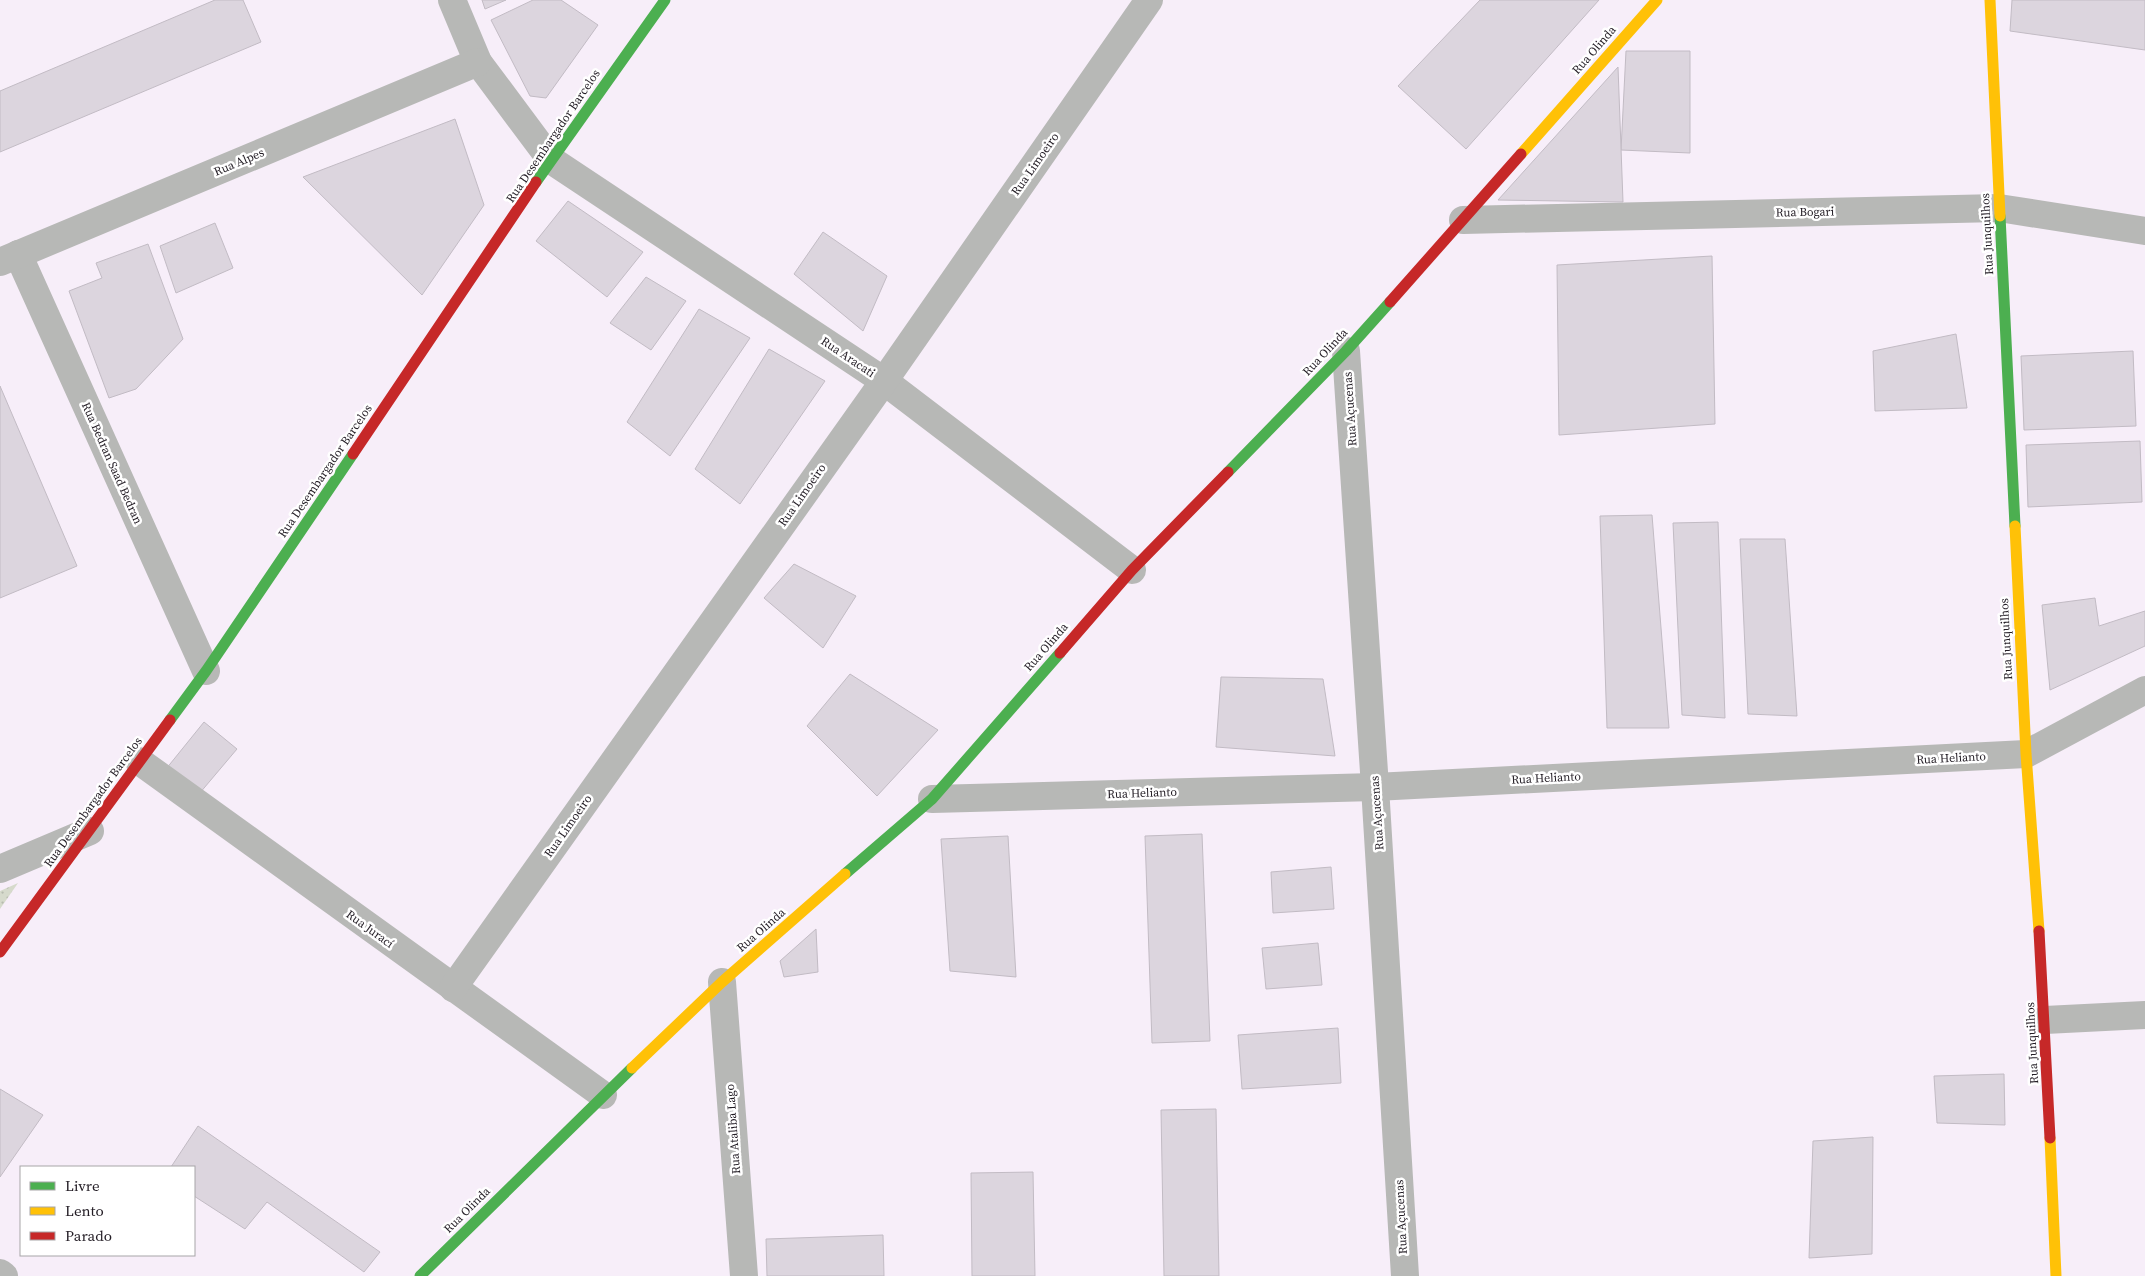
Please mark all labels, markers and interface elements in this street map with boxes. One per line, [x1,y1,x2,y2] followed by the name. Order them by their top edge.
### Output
[1569,22,1620,78] street label: Rua Olinda
[502,66,604,206] street label: Rua Desembargador Barcelos
[1008,129,1063,198] street label: Rua Limoeiro
[211,144,267,180] street label: Rua Alpes
[1977,193,1997,275] street label: Rua Junquilhos
[1776,203,1835,221] street label: Rua Bogari
[1299,324,1352,379] street label: Rua Olinda
[818,333,879,381] street label: Rua Aracati
[1339,371,1361,447] street label: Rua Açucenas
[78,400,146,526] street label: Rua Bedran Saad Bedran
[274,401,376,541] street label: Rua Desembargador Barcelos
[775,460,830,529] street label: Rua Limoeiro
[1996,598,2016,680] street label: Rua Junquilhos
[1021,619,1072,675] street label: Rua Olinda
[40,734,146,870] street label: Rua Desembargador Barcelos
[1916,748,1987,768] street label: Rua Helianto
[1511,768,1582,788] street label: Rua Helianto
[1366,775,1388,851] street label: Rua Açucenas
[1107,784,1178,802] street label: Rua Helianto
[541,791,596,860] street label: Rua Limoeiro
[733,904,789,955] street label: Rua Olinda
[343,906,397,952] street label: Rua Jurací
[2022,1002,2042,1084] street label: Rua Junquilhos
[722,1083,744,1175] street label: Rua Ataliba Lago
[20,1166,195,1256] legend
[65,1175,100,1196] text: Livre
[1391,1179,1411,1255] street label: Rua Açucenas
[440,1183,494,1237] street label: Rua Olinda
[65,1200,104,1221] text: Lento
[65,1225,112,1246] text: Parado

